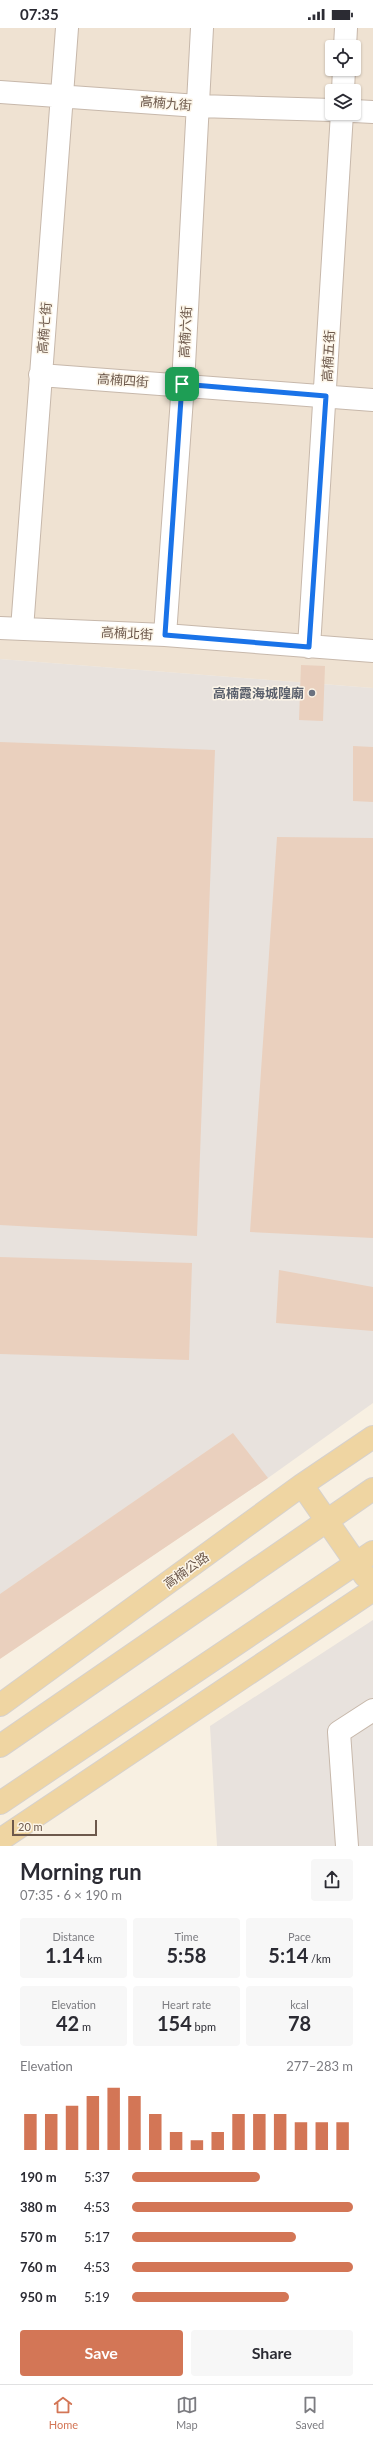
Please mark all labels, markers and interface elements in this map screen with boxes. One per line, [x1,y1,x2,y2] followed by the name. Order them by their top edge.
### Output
[20,5,59,23] text: 07:35
[325,40,361,120] map controls
[325,40,361,76] button: locate
[325,84,361,120] button: layers
[139,93,193,113] street label: 高楠九街
[34,301,54,355] street label: 高楠七街
[176,306,194,358] street label: 高楠六街
[319,330,337,382] street label: 高楠五街
[165,367,199,401] pin
[96,370,150,390] street label: 高楠四街
[171,373,193,395] icon: arrive
[101,624,153,642] street label: 高楠北街
[213,685,304,701] place label: 高楠霞海城隍廟
[307,688,317,698] marker: 高楠霞海城隍廟
[160,1548,212,1592] street label: 高楠公路
[12,1818,97,1837] scale bar
[18,1820,43,1833] text: 20 m
[20,1858,142,1885] text: Morning run
[311,1859,353,1901] button: share
[20,1887,122,1903] text: 07:35 · 6 × 190 m
[52,1930,95,1943] text: Distance
[175,1930,198,1943] text: Time
[288,1930,311,1943] text: Pace
[45,1943,85,1967] text: 1.14
[167,1943,206,1967] text: 5:58
[268,1943,308,1967] text: 5:14
[85,1952,102,1965] text: km
[308,1952,331,1965] text: /km
[51,1998,96,2011] text: Elevation
[162,1998,211,2011] text: Heart rate
[290,1998,309,2011] text: kcal
[56,2011,79,2035] text: 42
[157,2011,192,2035] text: 154
[288,2011,311,2035] text: 78
[79,2020,91,2033] text: m
[192,2020,216,2033] text: bpm
[20,2058,73,2074] text: Elevation
[286,2058,353,2074] text: 277–283 m
[20,2169,57,2185] text: 190 m
[84,2169,110,2185] text: 5:37
[20,2199,57,2215] text: 380 m
[84,2199,110,2215] text: 4:53
[20,2229,57,2245] text: 570 m
[84,2229,110,2245] text: 5:17
[20,2259,57,2275] text: 760 m
[84,2259,110,2275] text: 4:53
[20,2289,57,2305] text: 950 m
[84,2289,110,2305] text: 5:19
[20,2330,183,2376] button: Save
[191,2330,353,2376] button: Share
[49,2394,78,2431] tab: Home
[176,2394,198,2431] tab: Map
[295,2394,324,2431] tab: Saved

